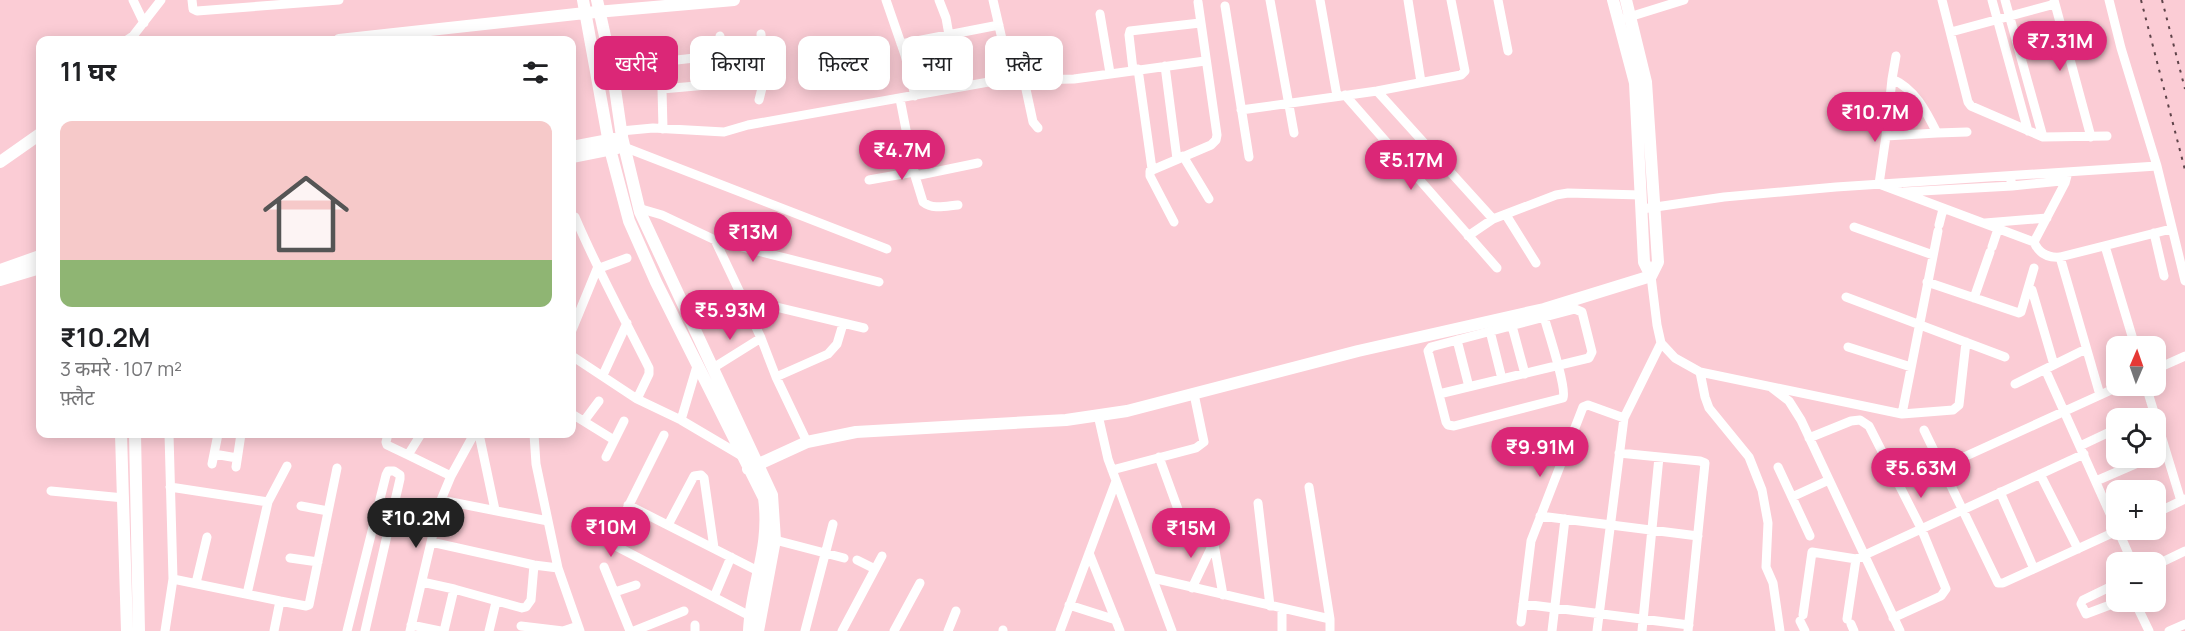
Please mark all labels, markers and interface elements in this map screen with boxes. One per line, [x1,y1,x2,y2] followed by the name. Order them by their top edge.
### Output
[2011,21,2109,72] pin: ₹7.31M
[2027,27,2093,54] text: ₹7.31M
[594,36,678,90] chip: खरीदें
[690,36,786,90] chip: किराया
[798,36,890,90] chip: फ़िल्टर
[902,36,973,90] chip: नया
[985,36,1063,90] chip: फ़्लैट
[60,53,116,89] text: 11 घर
[519,56,552,89] icon: filters
[1826,92,1924,143] pin: ₹10.7M
[1841,98,1909,125] text: ₹10.7M
[860,130,944,181] pin: ₹4.7M
[873,136,931,163] text: ₹4.7M
[1362,140,1460,191] pin: ₹5.17M
[1379,146,1443,173] text: ₹5.17M
[252,160,360,268] icon: home
[717,212,789,263] pin: ₹13M
[728,218,778,245] text: ₹13M
[681,290,779,341] pin: ₹5.93M
[694,296,766,323] text: ₹5.93M
[60,319,150,355] text: ₹10.2M
[2106,336,2166,396] north arrow
[2106,336,2166,612] map controls
[60,355,182,382] text: 3 कमरे · 107 m²
[60,384,95,411] text: फ़्लैट
[2106,408,2166,468] button: locate
[1491,427,1589,478] pin: ₹9.91M
[1505,433,1575,460] text: ₹9.91M
[1872,448,1970,499] pin: ₹5.63M
[1885,454,1957,481] text: ₹5.63M
[2106,480,2166,540] button: +
[367,498,465,549] pin: ₹10.2M
[381,504,451,531] text: ₹10.2M
[575,507,647,558] pin: ₹10M
[1155,508,1227,559] pin: ₹15M
[585,513,637,540] text: ₹10M
[1166,514,1216,541] text: ₹15M
[2106,552,2166,612] button: −

